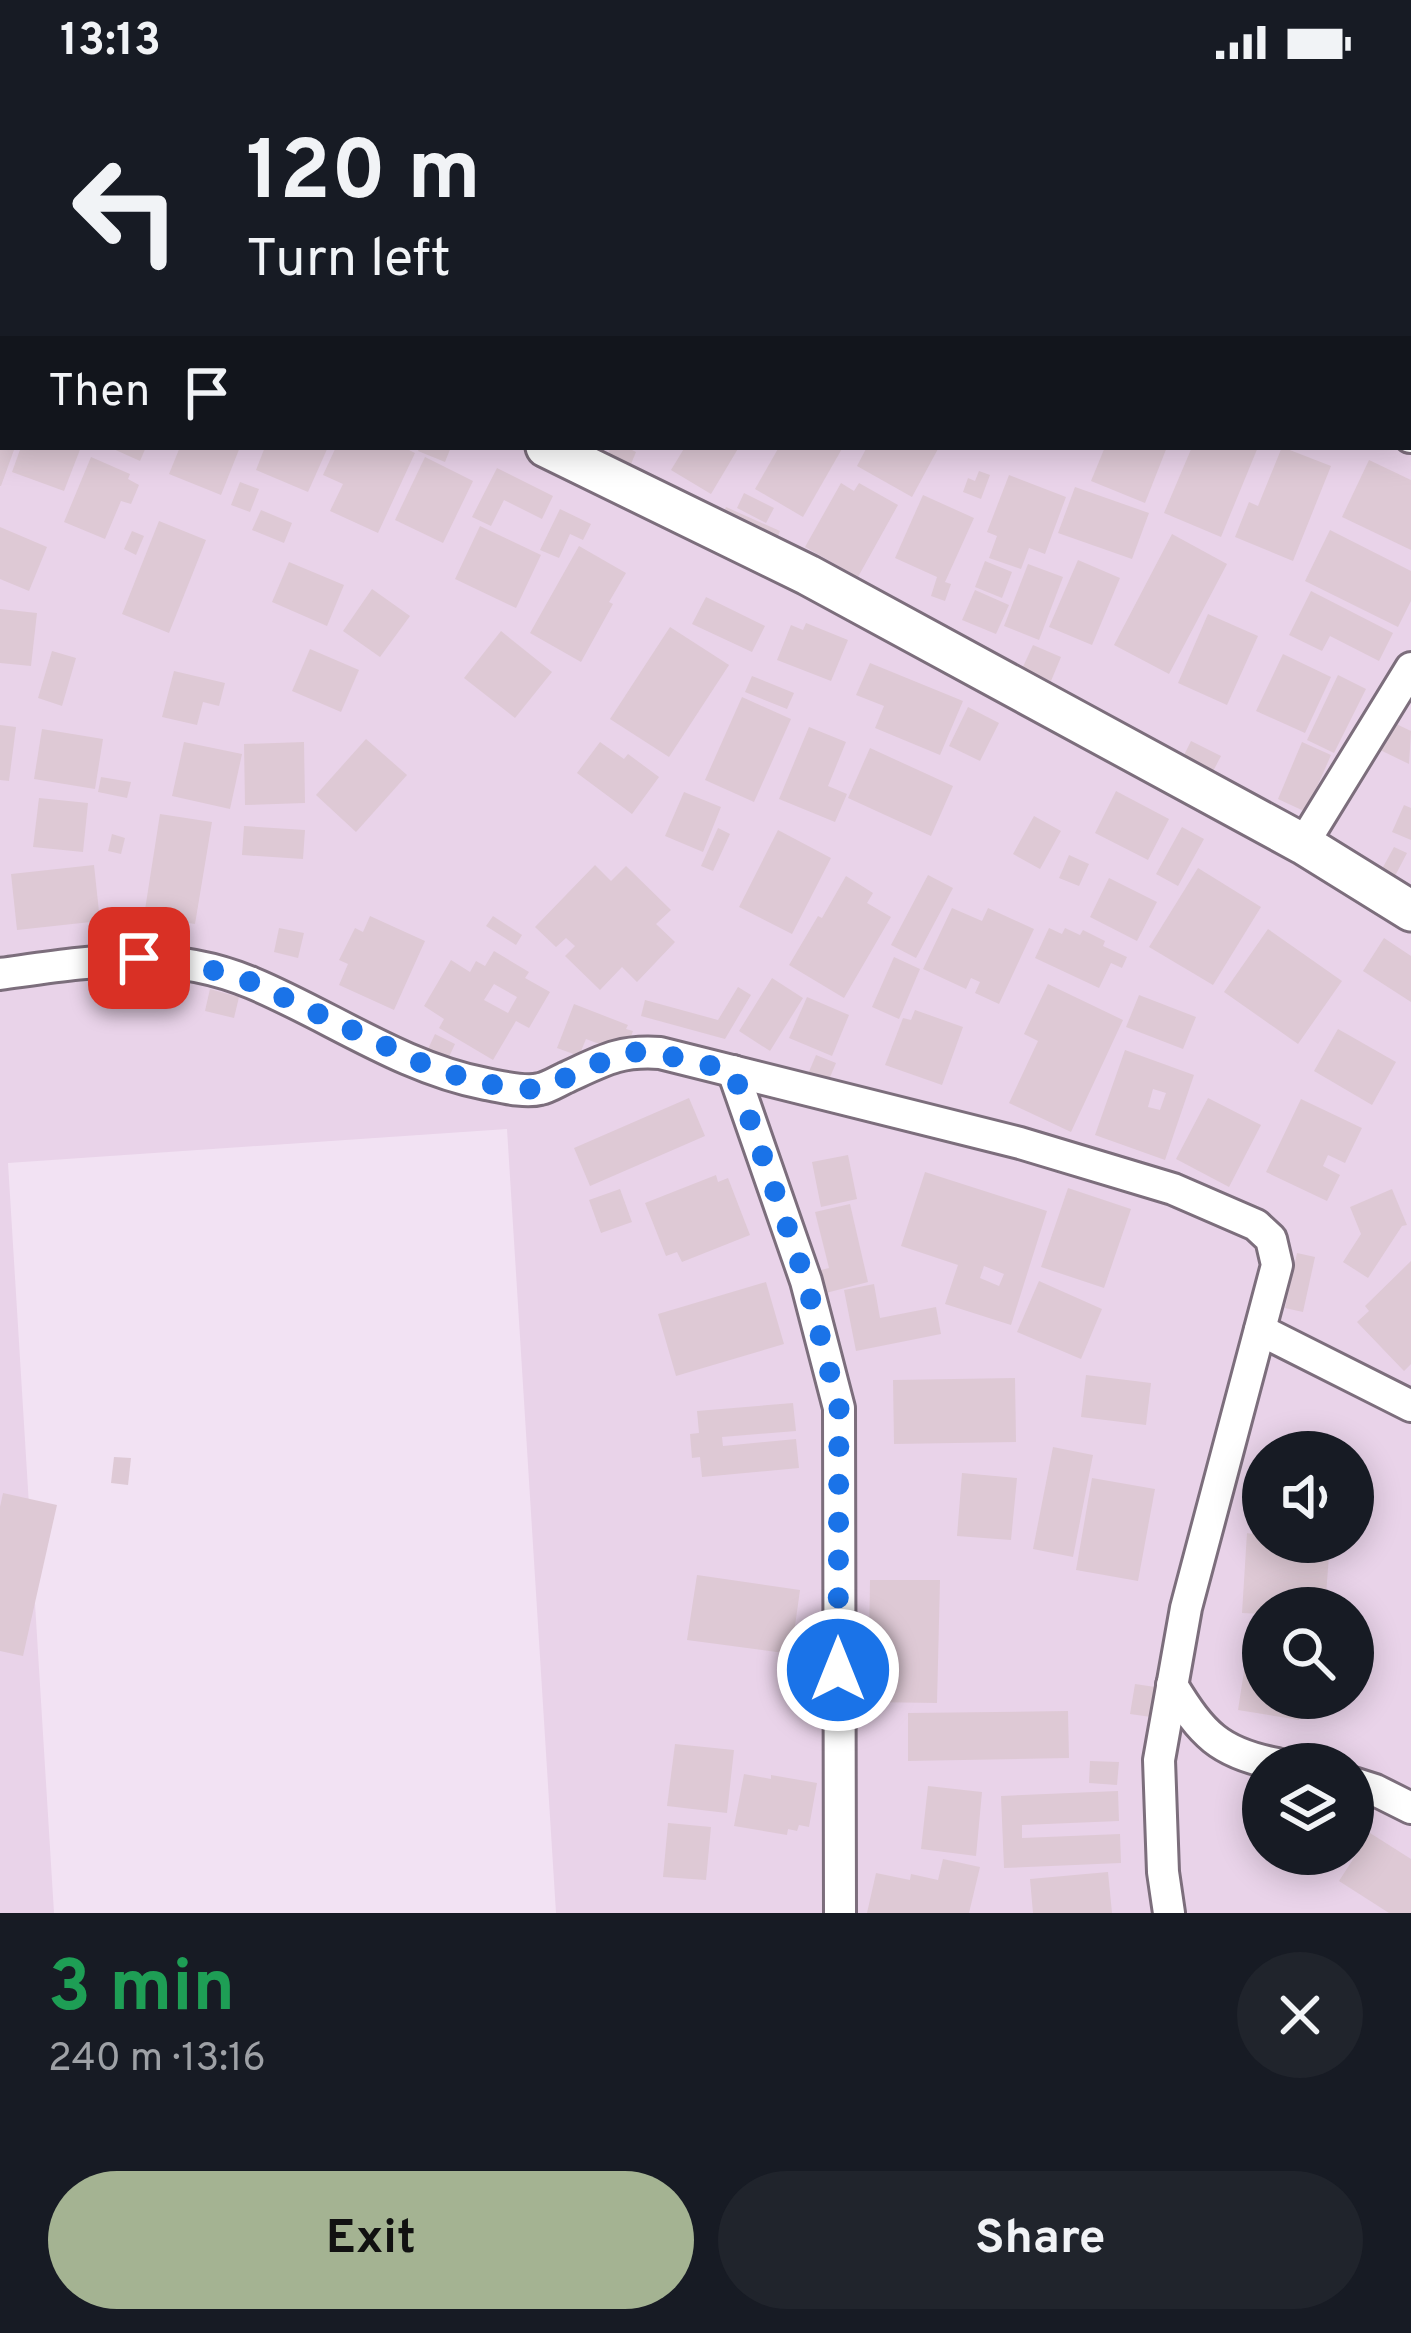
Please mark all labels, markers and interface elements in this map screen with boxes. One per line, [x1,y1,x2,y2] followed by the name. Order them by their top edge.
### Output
[60,14,161,71] text: 13:13
[246,123,481,229] text: 120 m
[48,132,204,288] icon: left
[246,227,451,296] text: Turn left
[174,360,240,426] icon: arrive
[48,365,150,422] text: Then
[88,907,190,1009] pin
[106,925,172,991] icon: arrive
[1242,1431,1374,1875] map controls
[1242,1431,1374,1563] button: sound
[1242,1587,1374,1719] button: search
[775,1607,901,1733] position arrow
[1242,1743,1374,1875] button: layers
[48,1945,235,2037] text: 3 min
[1237,1952,1363,2078] button: close
[48,2036,266,2085] text: 240 m · 13:16
[48,2171,694,2309] button: Exit
[718,2171,1363,2309] button: Share

